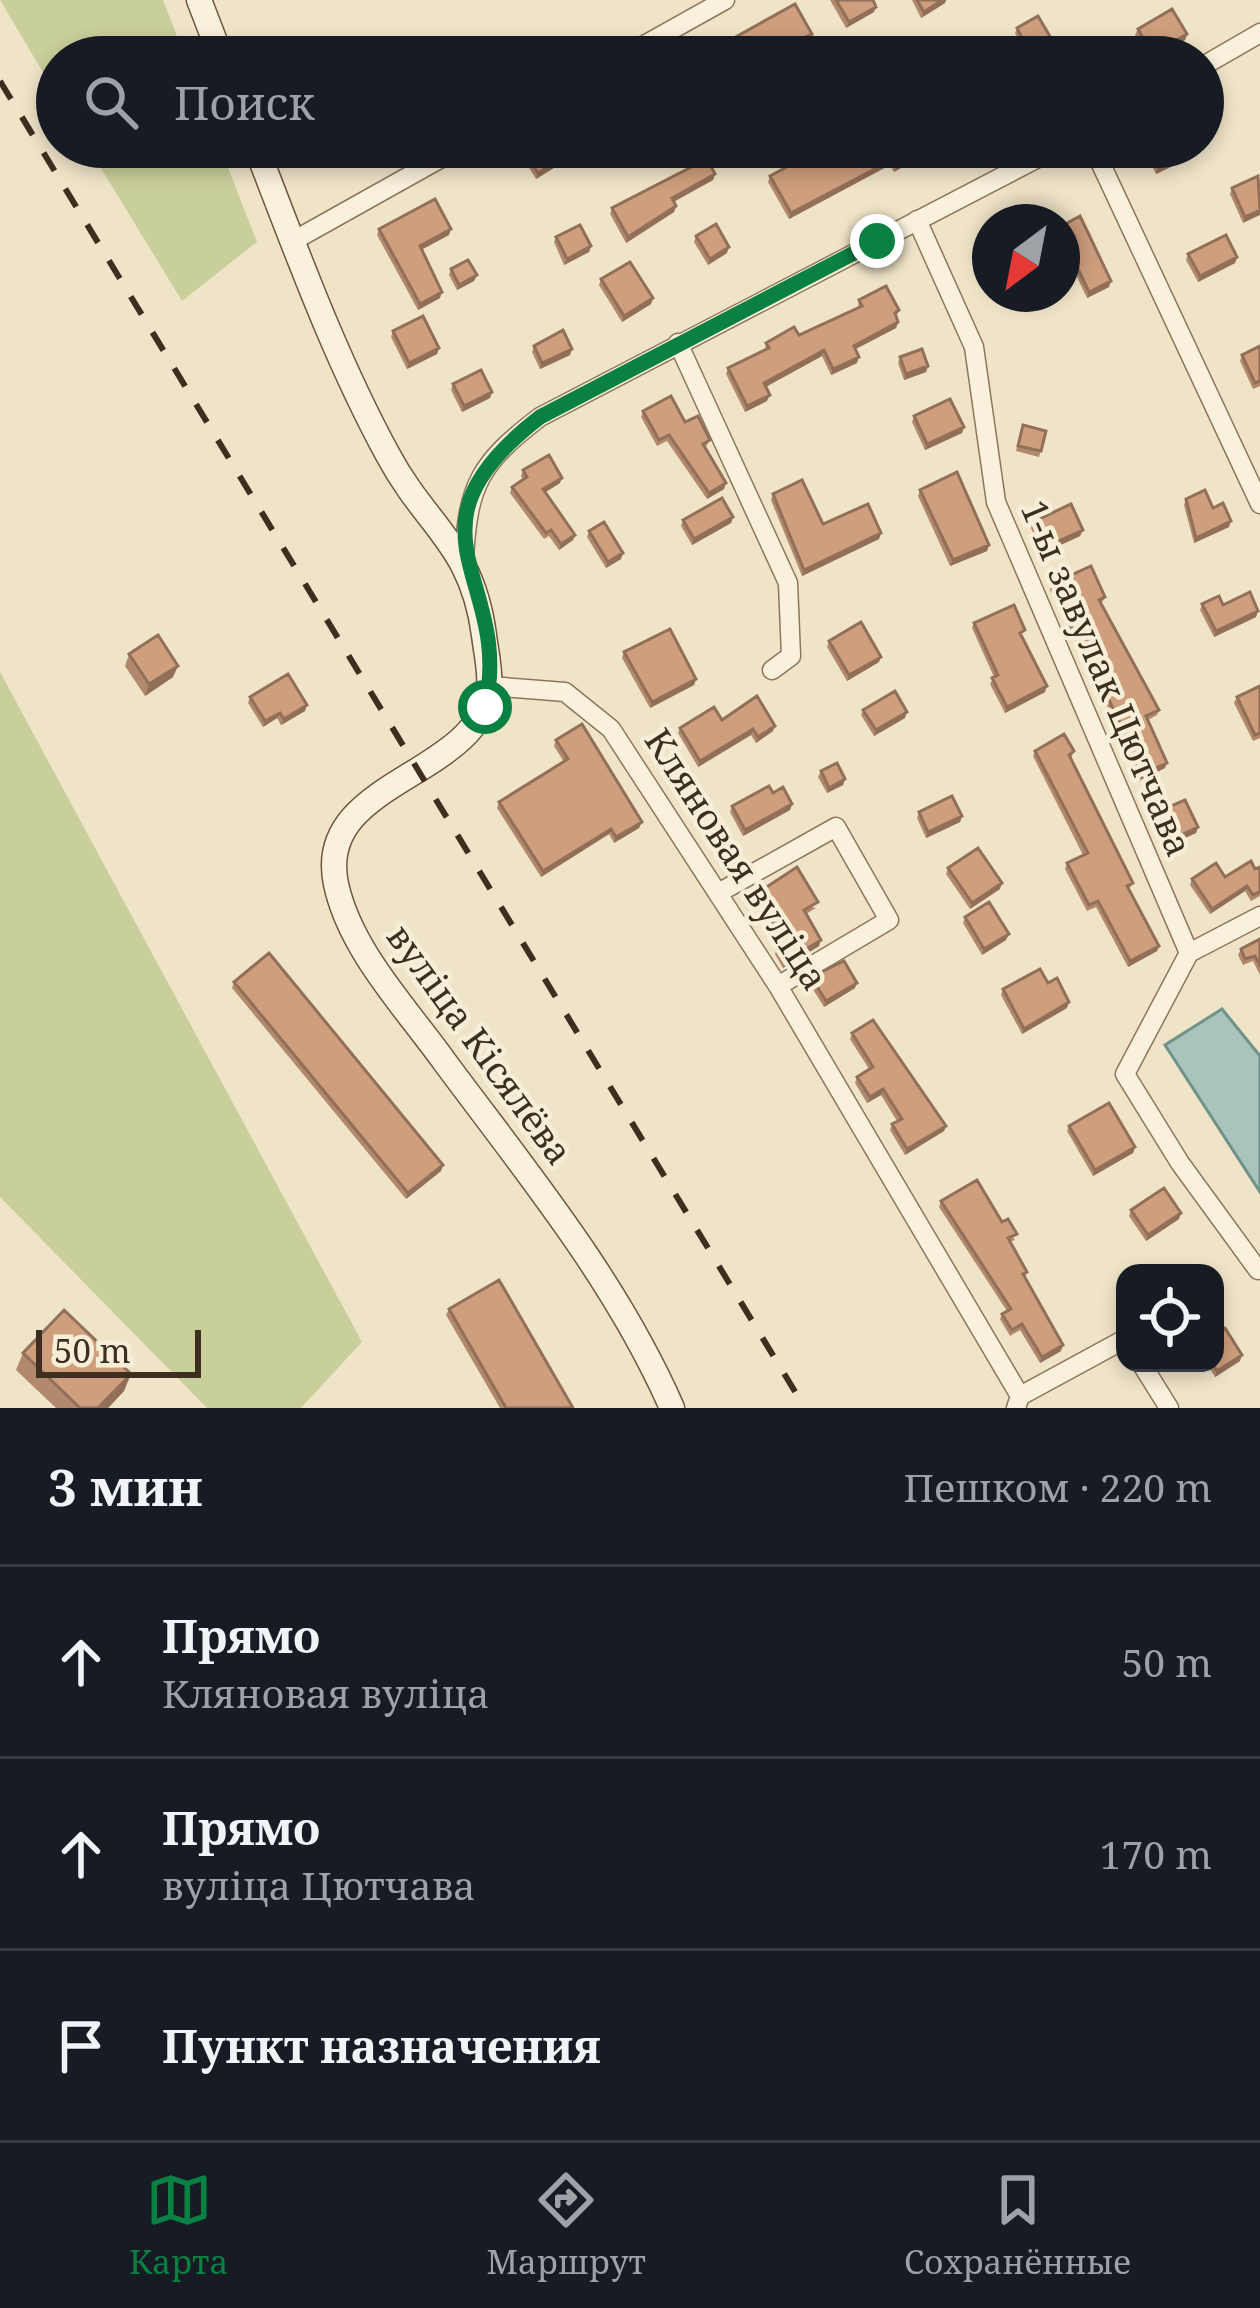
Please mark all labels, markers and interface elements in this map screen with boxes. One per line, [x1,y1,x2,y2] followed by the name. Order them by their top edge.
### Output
[36,36,1224,168] search box
[78,69,144,135] icon: search
[174,72,315,133] text: Поиск
[972,204,1080,312] north arrow
[850,214,904,268] route end
[1010,492,1204,864] street label: 1-ы завулак Цютчава
[458,680,512,734] route start
[634,719,840,999] street label: Кляновая вуліца
[376,914,584,1174] street label: вуліца Кісялёва
[1116,1264,1224,1372] map controls
[1116,1264,1224,1372] button: locate
[36,1324,201,1377] scale bar
[54,1328,131,1373] text: 50 m
[48,1451,203,1521] text: 3 мин
[903,1460,1212,1513] text: Пешком · 220 m
[162,1605,320,1666] text: Прямо
[48,1629,114,1695] icon: ahead
[1121,1635,1212,1688] text: 50 m
[162,1666,490,1719] text: Кляновая вуліца
[162,1797,320,1858] text: Прямо
[48,1821,114,1887] icon: ahead
[1100,1827,1212,1880] text: 170 m
[162,1858,476,1911] text: вуліца Цютчава
[48,2013,114,2079] icon: arrive
[162,2015,601,2076] text: Пункт назначения
[129,2167,228,2284] tab: Карта
[486,2167,646,2284] tab: Маршрут
[904,2167,1131,2284] tab: Сохранённые

